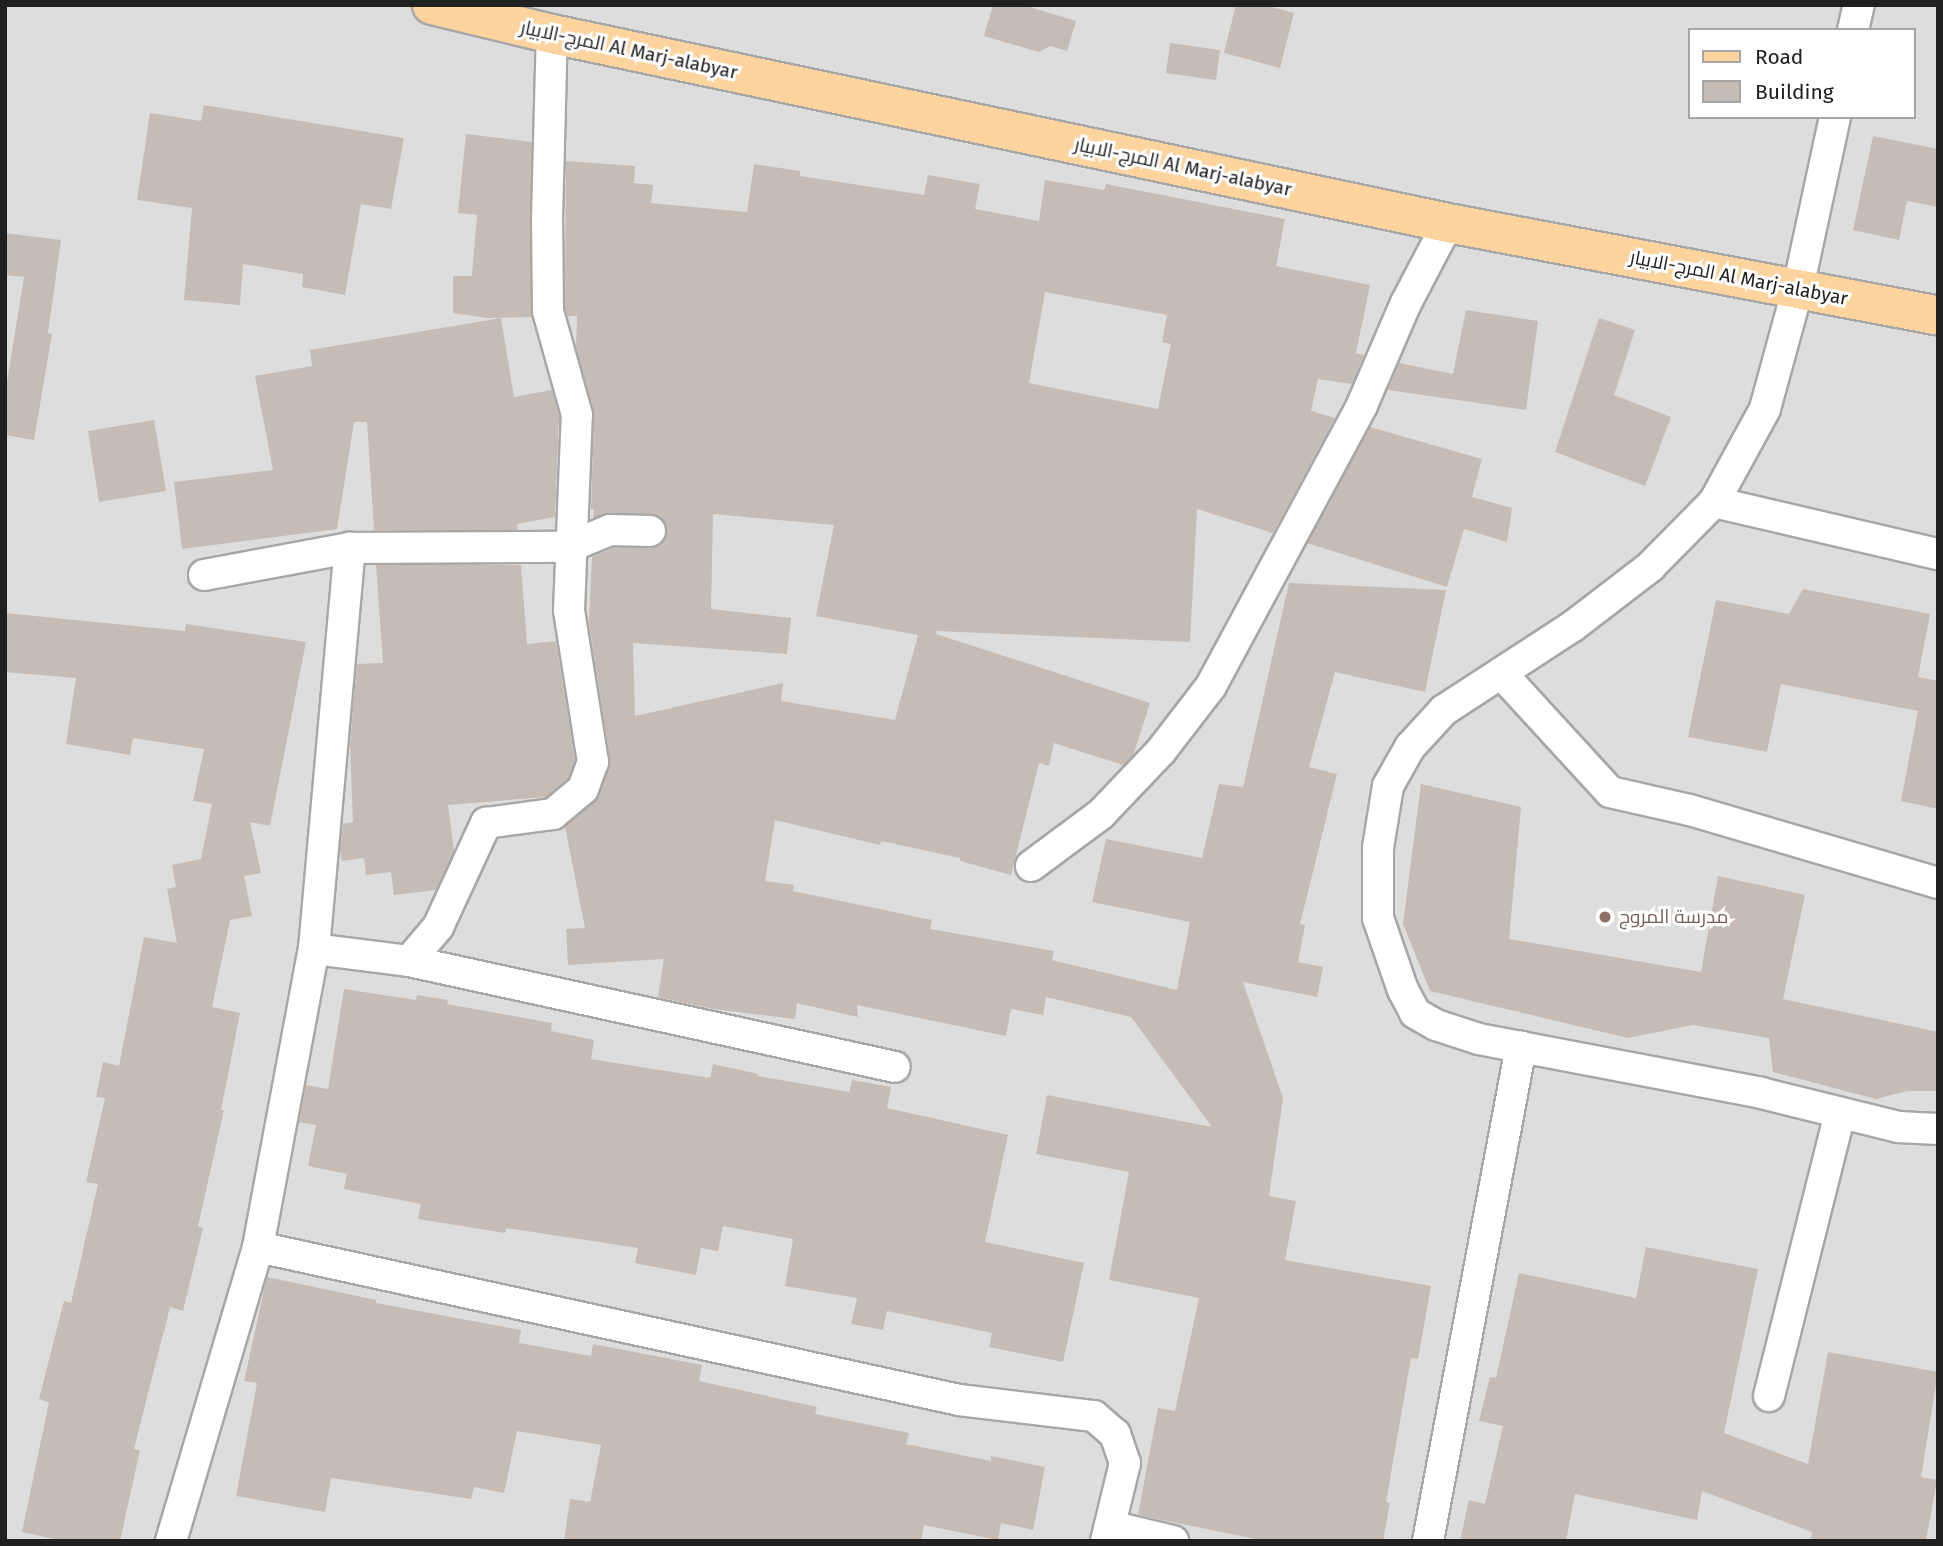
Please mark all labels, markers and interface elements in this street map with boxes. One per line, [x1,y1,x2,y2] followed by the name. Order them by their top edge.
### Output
[518,16,740,84] street label: المرج-الابيار Al Marj-alabyar
[1688,28,1915,119] legend
[1755,44,1803,70] text: Road
[1755,79,1834,105] text: Building
[1072,133,1294,201] street label: المرج-الابيار Al Marj-alabyar
[1628,246,1850,310] street label: المرج-الابيار Al Marj-alabyar
[1619,906,1728,928] place label: مدرسة المروج
[1597,909,1613,925] marker: مدرسة المروج

